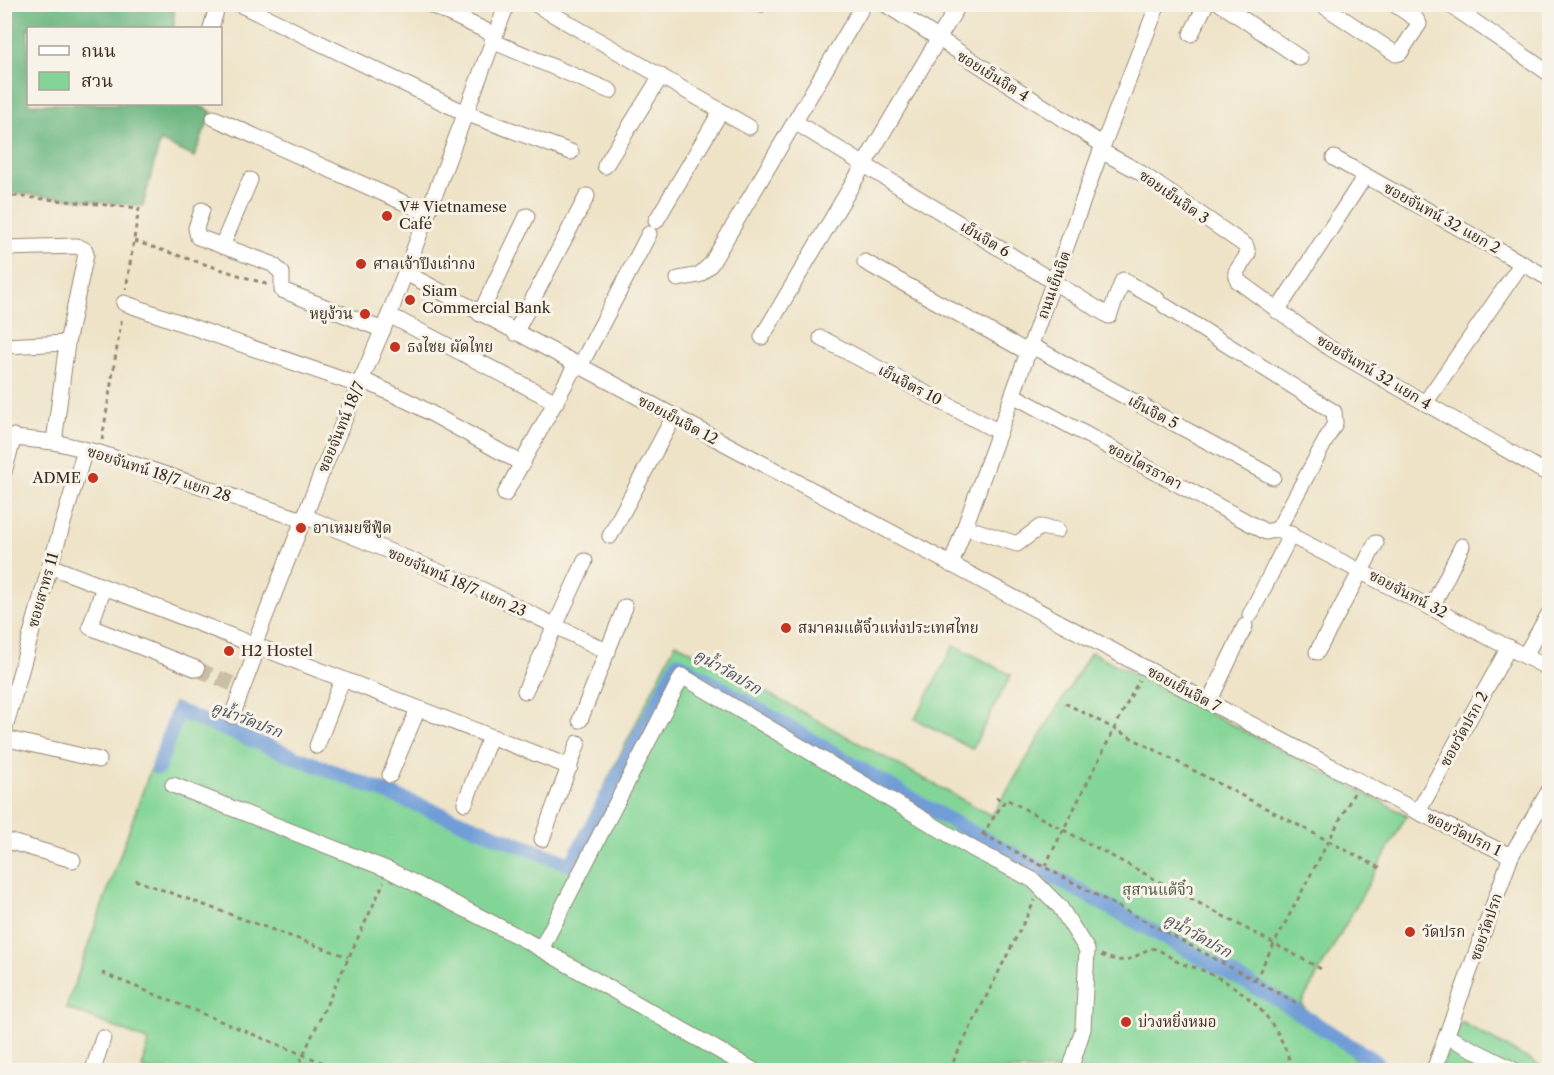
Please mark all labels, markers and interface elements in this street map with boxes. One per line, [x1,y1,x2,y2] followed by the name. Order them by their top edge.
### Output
[27,27,222,105] legend
[81,40,116,62] text: ถนน
[954,46,1033,105] street label: ซอยเย็นจิต 4
[81,70,113,92] text: สวน
[1136,166,1213,228] street label: ซอยเย็นจิต 3
[1381,178,1504,257] street label: ซอยจันทน์ 32 แยก 2
[398,197,507,233] place label: V# Vietnamese Café
[380,209,394,223] marker: V# Vietnamese Café
[957,216,1014,261] street label: เย็นจิต 6
[1032,248,1075,321] street label: ถนนเย็นจิต
[373,254,476,273] place label: ศาลเจ้าปึงเถ่ากง
[354,257,368,271] marker: ศาลเจ้าปึงเถ่ากง
[422,281,552,317] place label: Siam Commercial Bank
[403,293,417,307] marker: Siam Commercial Bank
[309,304,353,324] place label: หยูง้วน
[358,307,372,321] marker: หยูง้วน
[1313,330,1435,413] street label: ซอยจันทน์ 32 แยก 4
[407,336,493,356] place label: ธงไชย ผัดไทย
[388,340,402,354] marker: ธงไชย ผัดไทย
[875,360,945,409] street label: เย็นจิตร 10
[313,378,368,475] street label: ซอยจันทน์ 18/7
[1125,390,1182,433] street label: เย็นจิต 5
[635,391,721,449] street label: ซอยเย็นจิต 12
[1105,437,1186,493] street label: ซอยไตรธาดา
[85,441,234,506] street label: ซอยจันทน์ 18/7 แยก 28
[31,468,81,487] place label: ADME
[86,471,100,485] marker: ADME
[313,518,392,538] place label: อาเหมยซีฟู้ด
[294,521,308,535] marker: อาเหมยซีฟู้ด
[385,542,529,621] street label: ซอยจันทน์ 18/7 แยก 23
[23,549,62,630] street label: ซอยสาทร 11
[1366,565,1451,622] street label: ซอยจันทน์ 32
[798,617,979,637] place label: สมาคมแต้จิ๋วแห่งประเทศไทย
[779,621,793,635] marker: สมาคมแต้จิ๋วแห่งประเทศไทย
[241,641,313,660] place label: H2 Hostel
[690,643,767,700] water label: คูน้ำวัดปรก
[222,644,236,658] marker: H2 Hostel
[1144,661,1225,716] street label: ซอยเย็นจิต 7
[1435,688,1492,770] street label: ซอยวัดปรก 2
[208,695,287,743] water label: คูน้ำวัดปรก
[1424,807,1505,860] street label: ซอยวัดปรก 1
[1122,879,1194,901] park label: สุสานแต้จิ๋ว
[1465,891,1506,963] street label: ซอยวัดปรก
[1160,907,1237,963] water label: คูน้ำวัดปรก
[1422,922,1465,941] place label: วัดปรก
[1403,925,1417,939] marker: วัดปรก
[1138,1011,1216,1031] place label: บ่วงหยิ่งหมอ
[1119,1015,1133,1029] marker: บ่วงหยิ่งหมอ

